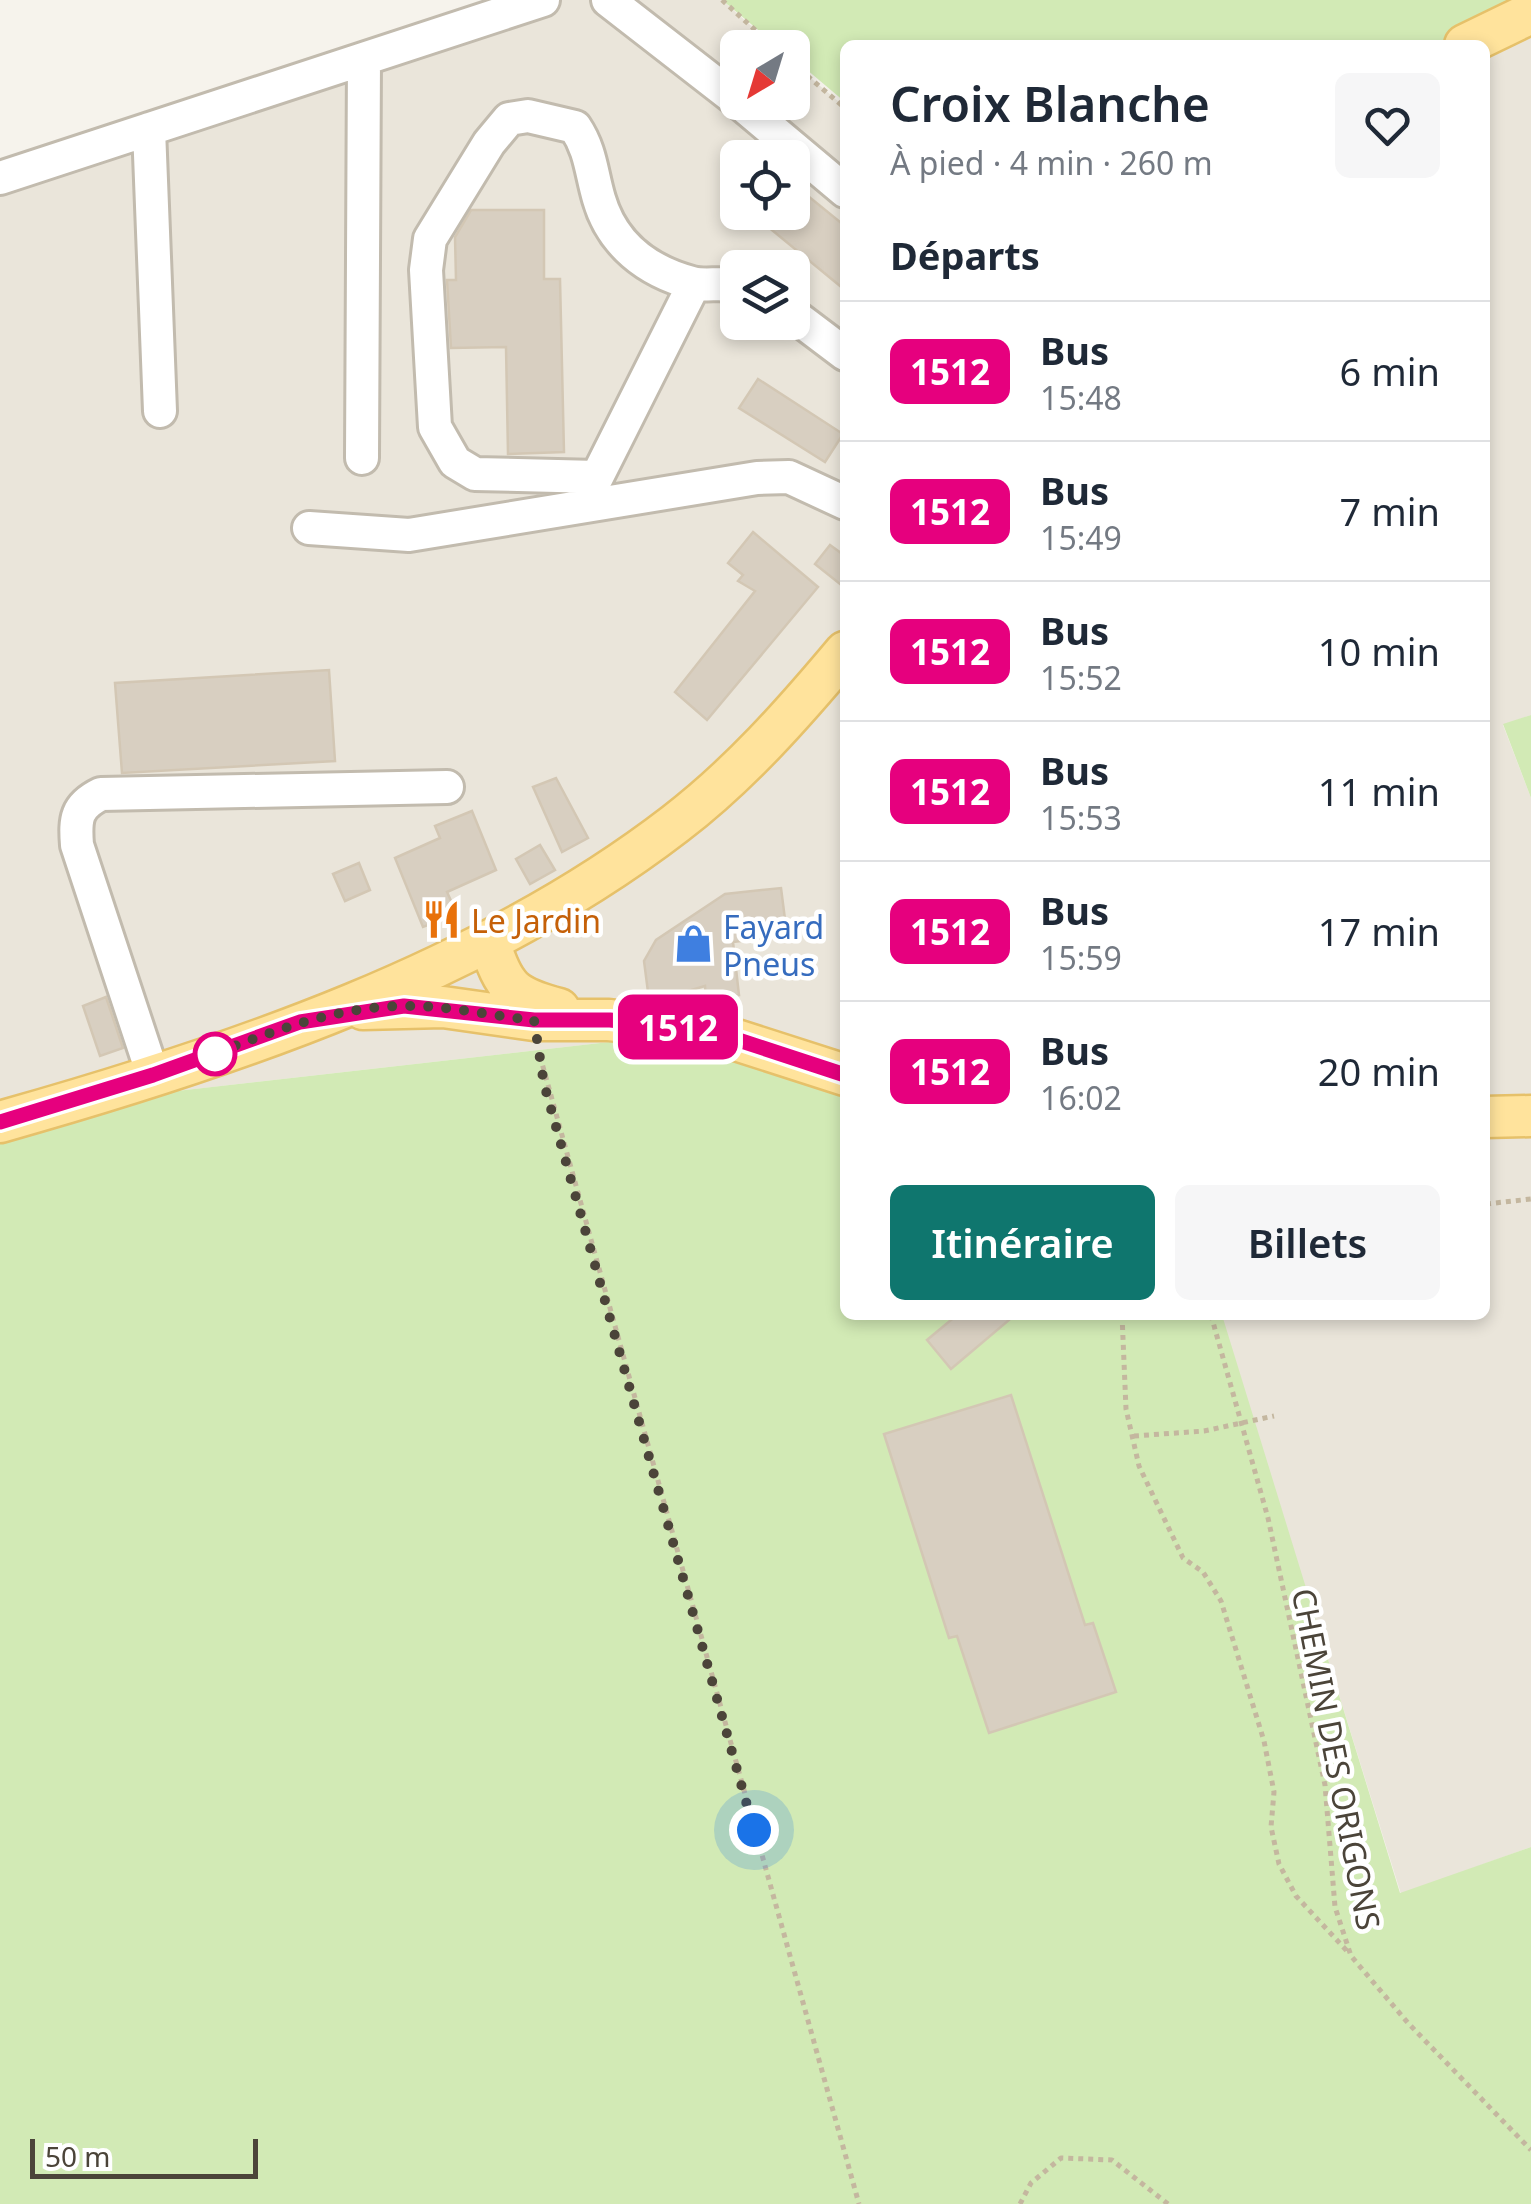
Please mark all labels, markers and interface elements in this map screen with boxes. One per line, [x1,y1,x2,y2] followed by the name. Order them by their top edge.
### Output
[720,30,810,120] north arrow
[720,30,810,340] map controls
[890,71,1210,136] text: Croix Blanche
[1335,73,1440,178] button: heart
[720,140,810,230] button: locate
[890,141,1213,184] text: À pied · 4 min · 260 m
[890,229,1040,281] text: Départs
[720,250,810,340] button: layers
[1040,324,1109,376] text: Bus
[1340,345,1440,397] text: 6 min
[910,348,990,395] text: 1512
[1040,376,1122,419] text: 15:48
[1040,464,1109,516] text: Bus
[1340,485,1440,537] text: 7 min
[910,488,990,535] text: 1512
[1040,516,1122,559] text: 15:49
[1040,604,1109,656] text: Bus
[1318,625,1440,677] text: 10 min
[910,628,990,675] text: 1512
[1040,656,1122,699] text: 15:52
[1040,744,1109,796] text: Bus
[1318,765,1440,817] text: 11 min
[910,768,990,815] text: 1512
[1040,796,1122,839] text: 15:53
[1040,884,1109,936] text: Bus
[420,899,462,941] restaurant icon: Le Jardin
[471,899,601,942] place label: Le Jardin
[723,905,824,985] place label: Fayard Pneus
[1318,905,1440,957] text: 17 min
[910,908,990,955] text: 1512
[672,923,714,965] shop icon: Fayard Pneus
[1040,936,1122,979] text: 15:59
[608,994,748,1060] line badge: 1512
[638,1004,718,1051] text: 1512
[1040,1024,1109,1076] text: Bus
[194,1033,236,1075] unlabelled marker
[1318,1045,1440,1097] text: 20 min
[910,1048,990,1095] text: 1512
[1040,1076,1122,1119] text: 16:02
[890,1185,1155,1300] button: Itinéraire
[1175,1185,1440,1300] button: Billets
[1283,1584,1391,1934] street label: CHEMIN DES ORIGONS
[729,1805,779,1855] your location
[30,2134,258,2178] scale bar
[45,2137,111,2175] text: 50 m

